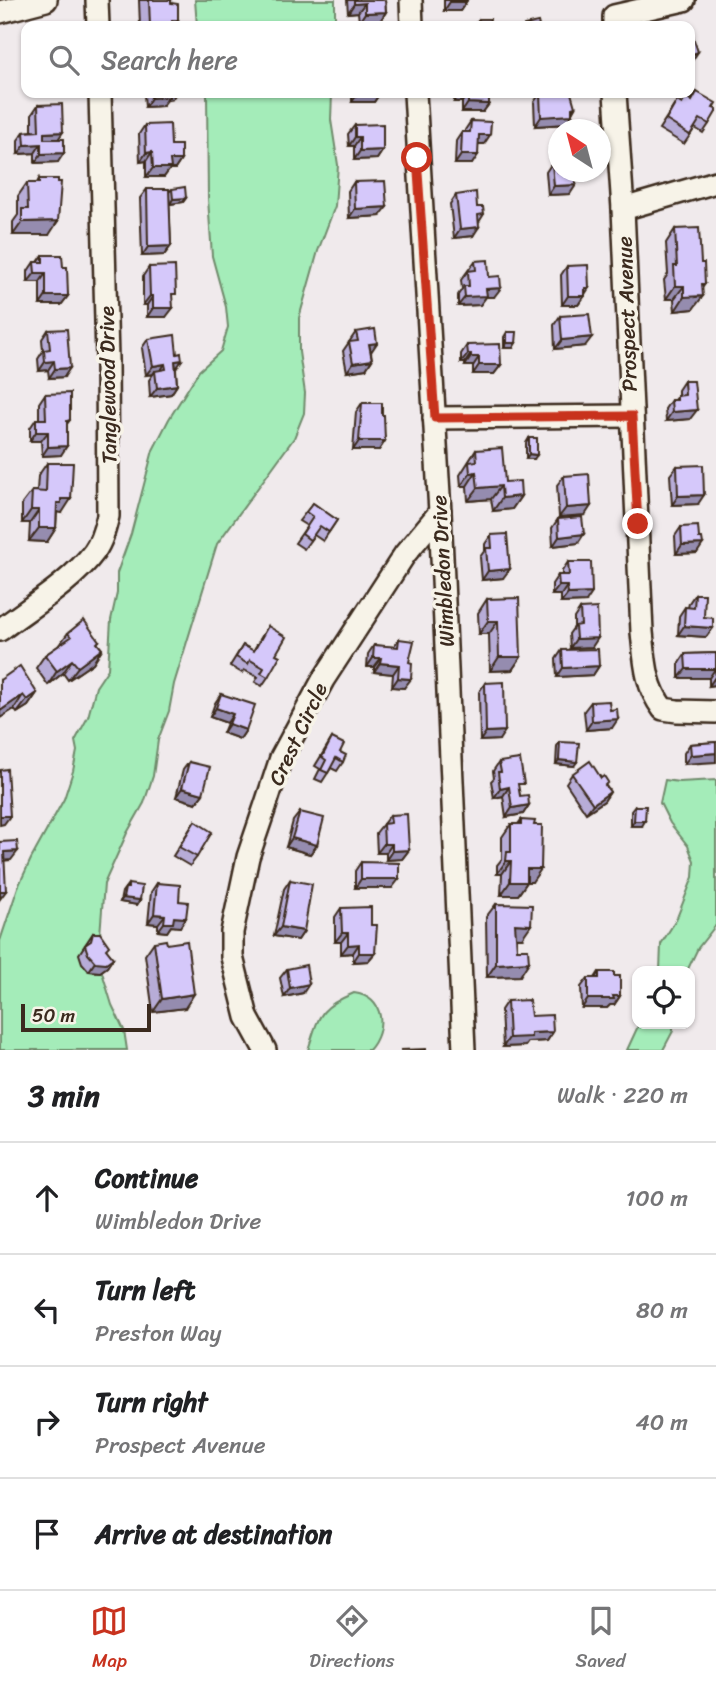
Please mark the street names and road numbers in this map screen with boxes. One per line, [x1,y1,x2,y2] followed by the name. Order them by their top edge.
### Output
[605,235,649,392] street label: Prospect Avenue
[88,306,128,464] street label: Tanglewood Drive
[420,494,466,648] street label: Wimbledon Drive
[257,676,339,792] street label: Crest Circle

